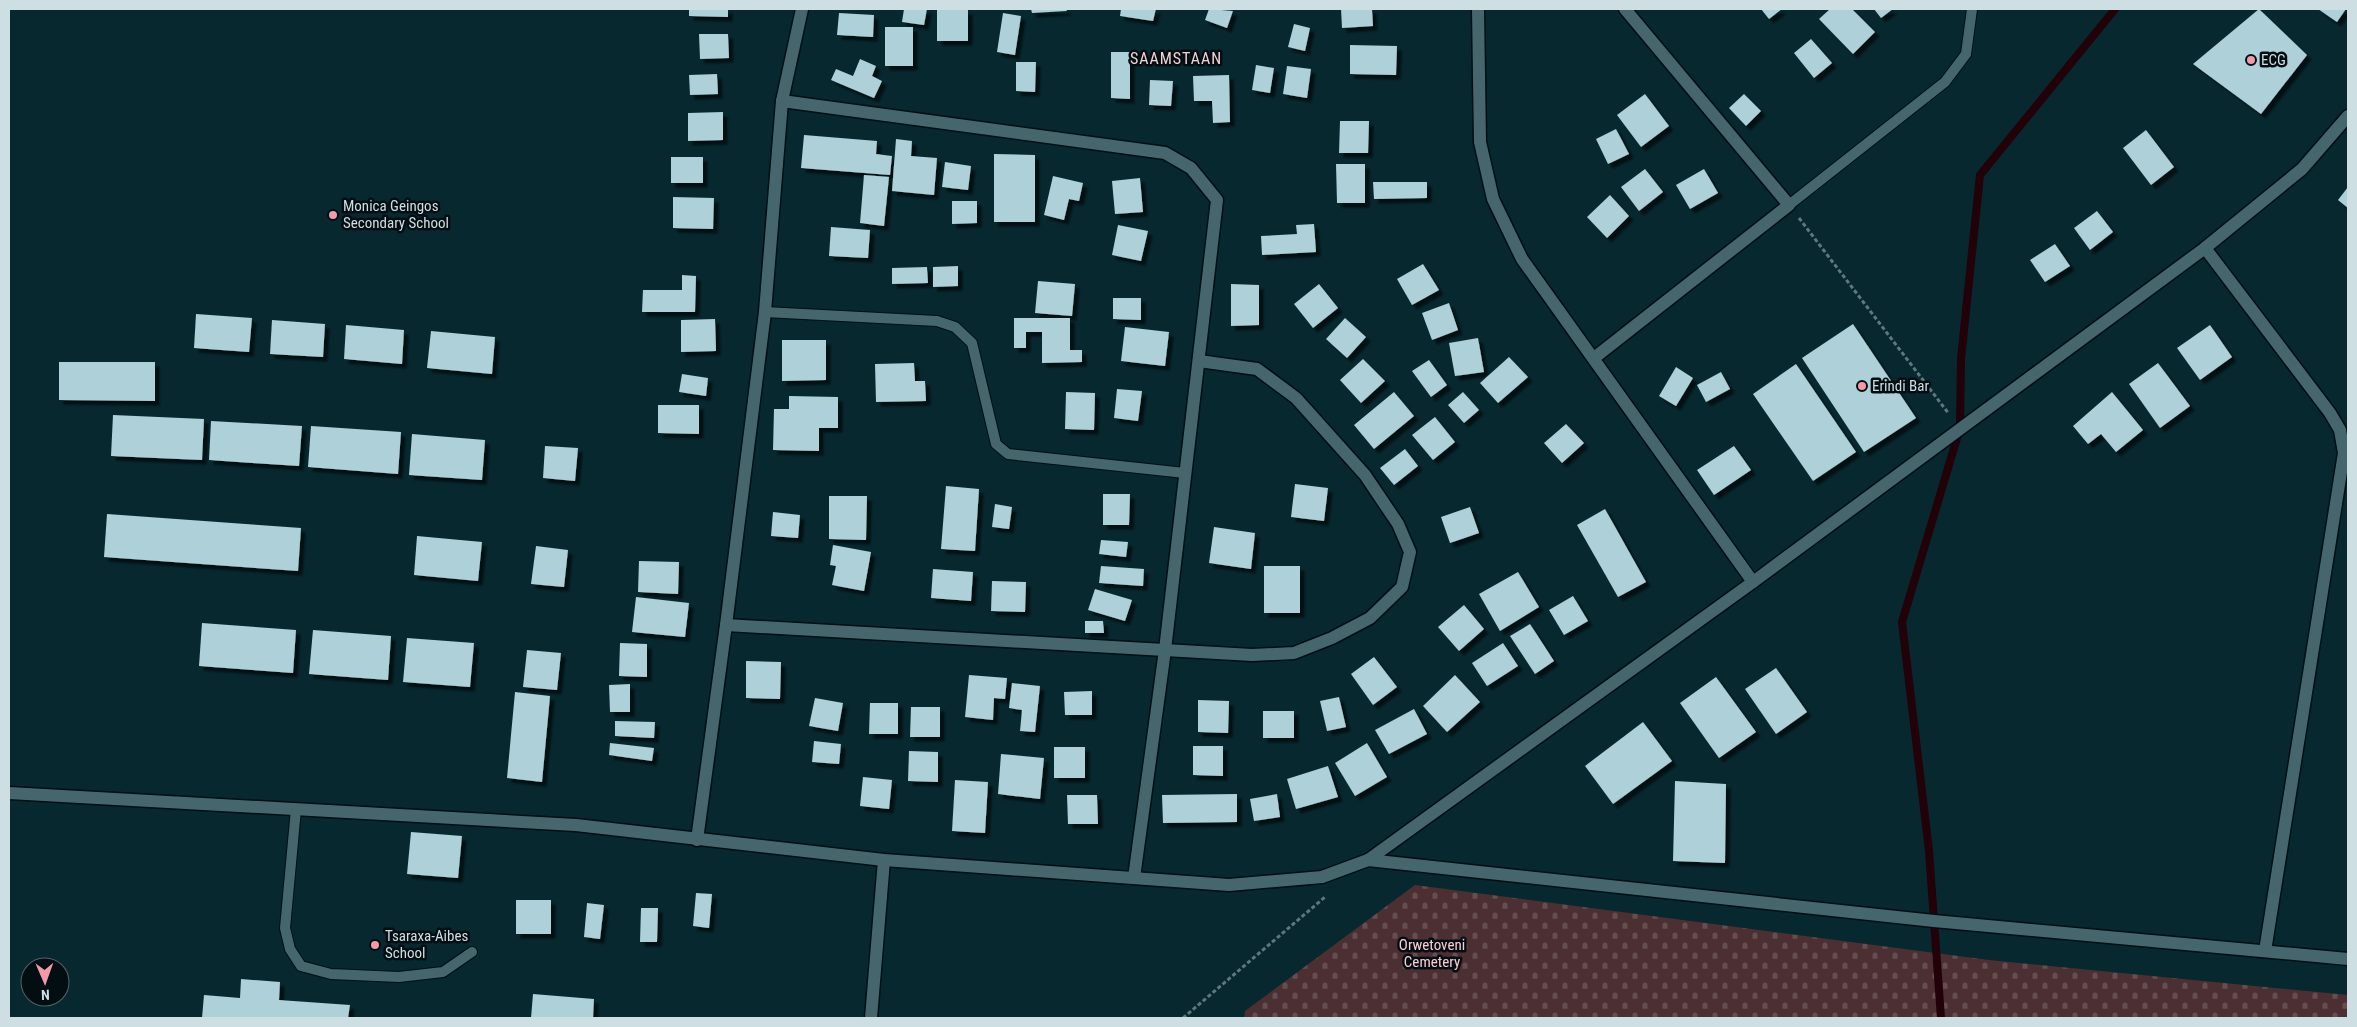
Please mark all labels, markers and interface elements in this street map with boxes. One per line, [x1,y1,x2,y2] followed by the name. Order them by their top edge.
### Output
[1130,49,1222,68] district label: SAAMSTAAN
[2261,51,2286,69] place label: ECG
[2245,54,2257,66] marker: ECG
[343,197,449,232] place label: Monica Geingos Secondary School
[327,209,339,221] marker: Monica Geingos Secondary School
[1872,377,1929,395] place label: Erindi Bar
[1856,380,1868,392] marker: Erindi Bar
[385,927,468,962] place label: Tsaraxa-Aibes School
[1399,936,1465,971] park label: Orwetoveni Cemetery
[369,939,381,951] marker: Tsaraxa-Aibes School
[20,957,70,1007] north arrow
[41,987,50,1003] text: N

